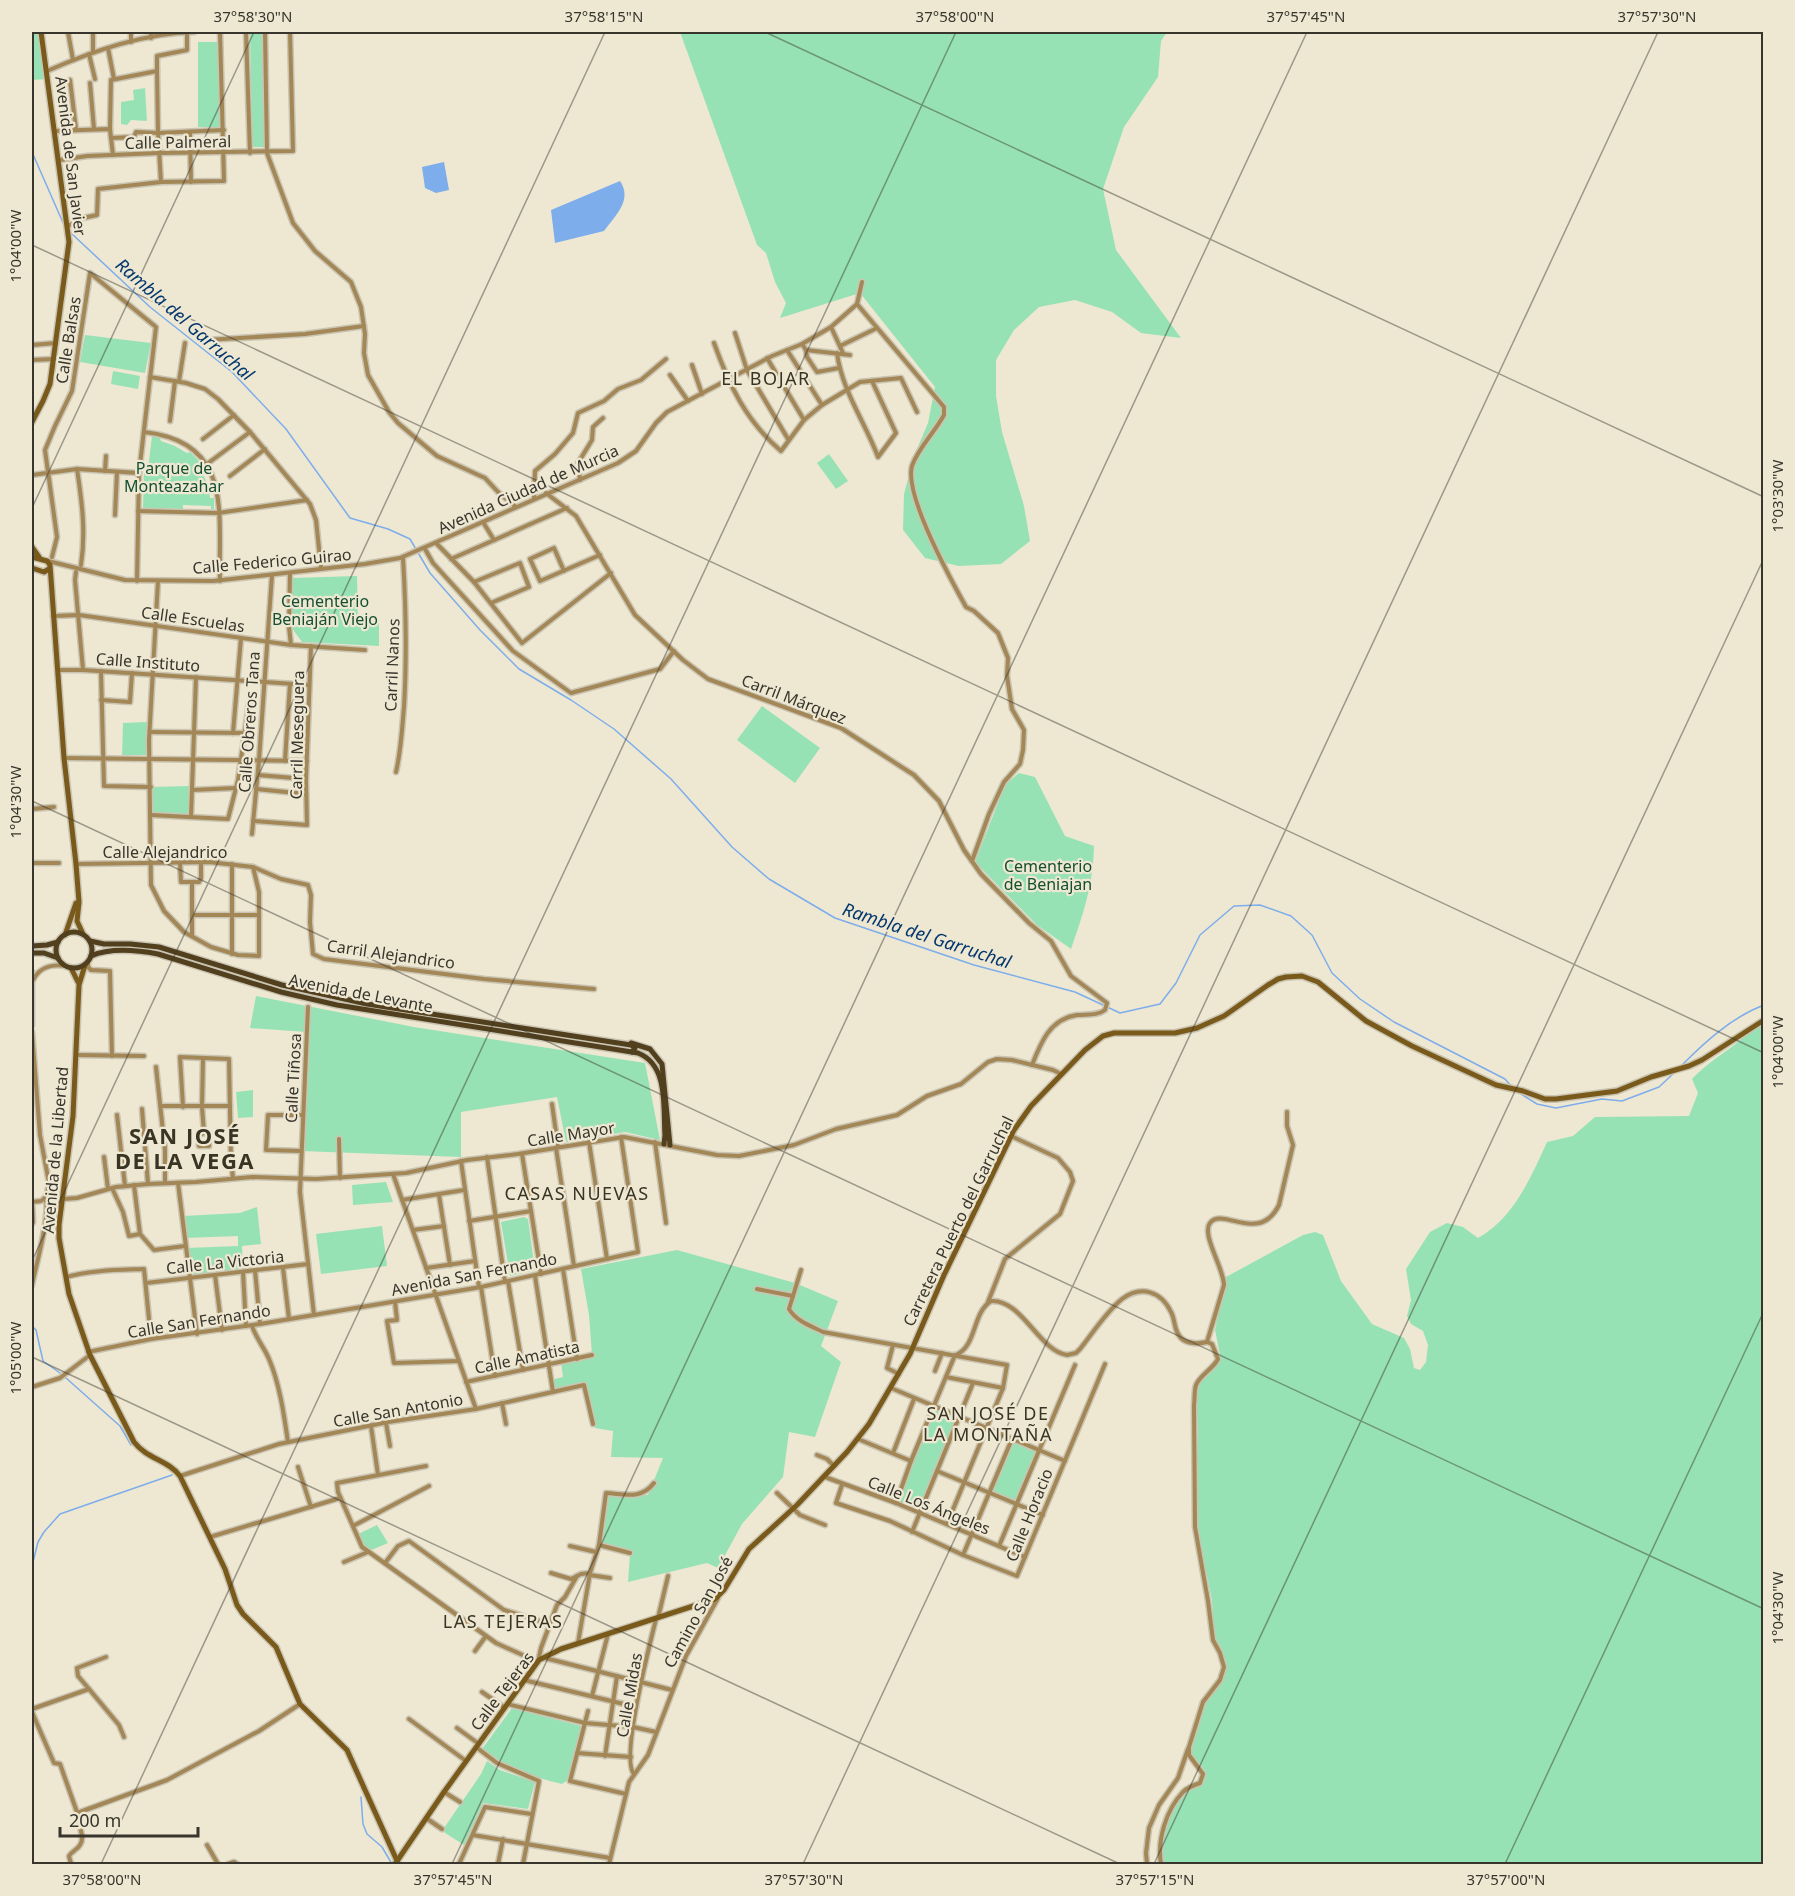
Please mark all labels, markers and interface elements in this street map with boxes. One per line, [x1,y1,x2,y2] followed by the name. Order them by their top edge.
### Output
[214,6,292,26] text: 37°58'30"N
[565,6,643,26] text: 37°58'15"N
[916,6,994,26] text: 37°58'00"N
[1267,6,1345,26] text: 37°57'45"N
[1618,6,1696,26] text: 37°57'30"N
[50,75,92,237] street label: Avenida de San Javier
[124,130,232,154] street label: Calle Palmeral
[5,209,25,283] text: 1°04'00"W
[111,252,259,386] water label: Rambla del Garruchal
[50,295,86,385] street label: Calle Balsas
[721,366,811,390] district label: EL BOJAR
[434,439,622,539] street label: Avenida Ciudad de Murcia
[124,457,224,497] park label: Parque de Monteazahar
[1767,459,1787,533] text: 1°03'30"W
[192,543,352,579] street label: Calle Federico Guirao
[272,590,378,630] park label: Cementerio Beniaján Viejo
[140,601,246,637] street label: Calle Escuelas
[379,618,405,712] street label: Carril Nanos
[95,647,201,677] street label: Calle Instituto
[233,651,265,793] street label: Calle Obreros Tana
[738,669,850,729] street label: Carril Márquez
[285,670,309,800] street label: Carril Meseguera
[5,765,25,839] text: 1°04'30"W
[103,841,227,863] street label: Calle Alejandrico
[1004,855,1092,895] park label: Cementerio de Beniajan
[840,896,1015,974] water label: Rambla del Garruchal
[326,934,456,974] street label: Carril Alejandrico
[287,968,435,1018] street label: Avenida de Levante
[1767,1015,1787,1089] text: 1°04'00"W
[280,1033,306,1123] street label: Calle Tiñosa
[37,1066,73,1234] street label: Avenida de la Libertad
[897,1112,1019,1330] street label: Carretera Puerto del Garruchal
[526,1116,617,1152] street label: Calle Mayor
[115,1120,255,1175] district label: SAN JOSÉ DE LA VEGA
[504,1181,650,1205] district label: CASAS NUEVAS
[165,1245,285,1279] street label: Calle La Victoria
[389,1247,559,1301] street label: Avenida San Fernando
[126,1299,272,1343] street label: Calle San Fernando
[5,1321,25,1395] text: 1°05'00"W
[472,1335,582,1379] street label: Calle Amatista
[331,1388,465,1432] street label: Calle San Antonio
[923,1401,1053,1446] district label: SAN JOSÉ DE LA MONTAÑA
[1000,1465,1058,1565] street label: Calle Horacio
[865,1470,993,1540] street label: Calle Los Ángeles
[658,1552,738,1672] street label: Camino San José
[1767,1571,1787,1645] text: 1°04'30"W
[443,1609,563,1633] district label: LAS TEJERAS
[465,1647,539,1735] street label: Calle Tejeras
[611,1651,647,1739] street label: Calle Midas
[60,1800,198,1838] scale bar
[69,1808,121,1832] text: 200 m
[63,1869,141,1889] text: 37°58'00"N
[414,1869,492,1889] text: 37°57'45"N
[765,1869,843,1889] text: 37°57'30"N
[1116,1869,1194,1889] text: 37°57'15"N
[1467,1869,1545,1889] text: 37°57'00"N

